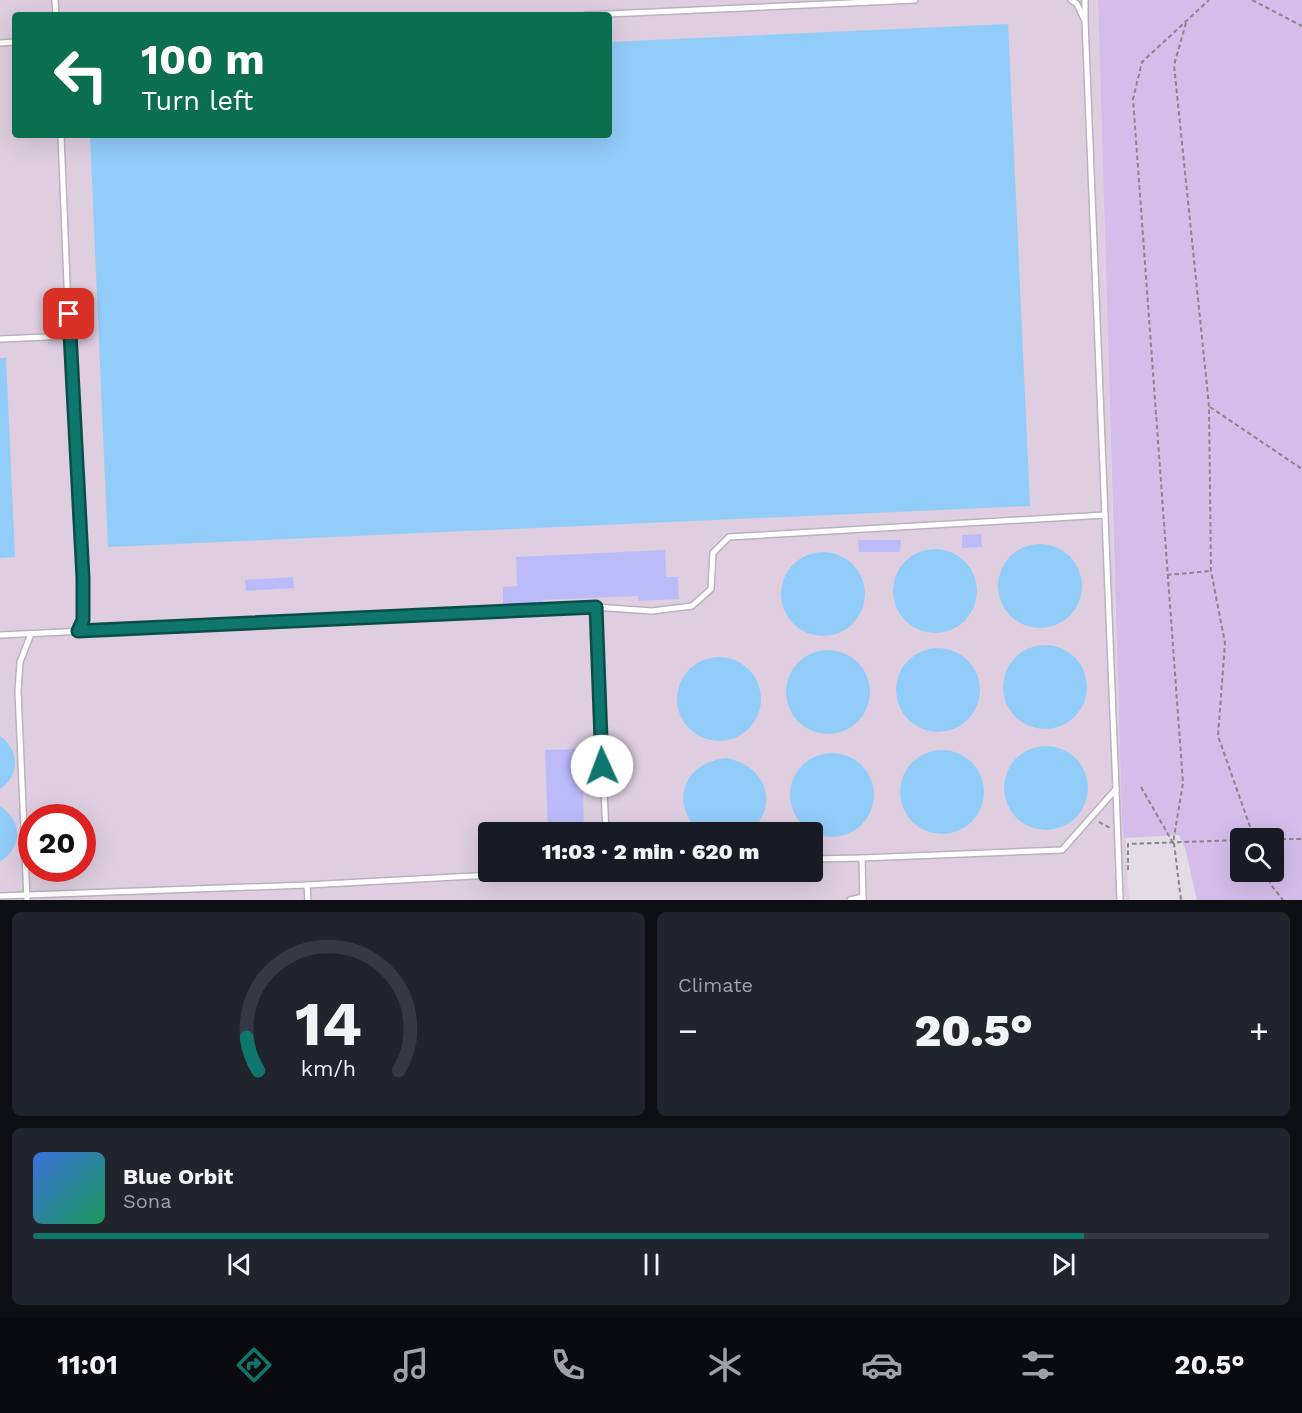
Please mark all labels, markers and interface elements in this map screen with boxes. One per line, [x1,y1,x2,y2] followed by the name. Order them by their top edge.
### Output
[141,35,265,84] text: 100 m
[42,36,120,114] icon: left
[141,85,253,117] text: Turn left
[43,288,94,339] pin
[52,297,85,330] icon: arrive
[570,734,634,798] position arrow
[18,804,96,882] speed limit sign: 20
[1230,828,1284,882] map controls
[1230,828,1284,882] button: search
[542,839,759,864] text: 11:03 · 2 min · 620 m
[678,973,753,997] text: Climate
[295,987,362,1060] text: 14
[914,1004,1033,1057] text: 20.5°
[678,1011,698,1050] text: −
[1249,1011,1269,1050] text: +
[301,1056,356,1081] text: km/h
[123,1164,233,1189] text: Blue Orbit
[123,1189,172,1213] text: Sona
[223,1248,256,1281] icon: previous
[635,1248,668,1281] icon: pause
[1047,1248,1080,1281] icon: next
[233,1344,275,1386] icon: directions
[390,1344,432,1386] icon: music
[547,1344,589,1386] icon: phone
[704,1344,746,1386] icon: climate
[861,1344,903,1386] icon: car
[1017,1344,1059,1386] icon: filters
[57,1349,118,1381] text: 11:01
[1174,1349,1245,1381] text: 20.5°

